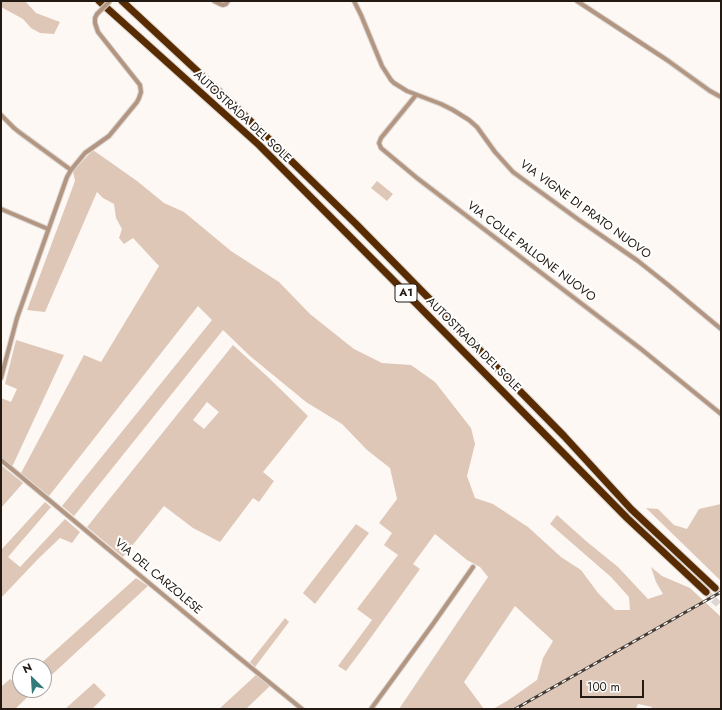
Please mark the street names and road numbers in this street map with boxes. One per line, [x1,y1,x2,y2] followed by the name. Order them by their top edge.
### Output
[190,68,294,166] street label: AUTOSTRADA DEL SOLE
[517,158,653,262] street label: VIA VIGNE DI PRATO NUOVO
[464,199,598,305] street label: VIA COLLE PALLONE NUOVO
[395,284,417,302] road number: A1
[423,295,523,395] street label: AUTOSTRADA DEL SOLE
[111,536,205,618] street label: VIA DEL CARZOLESE

